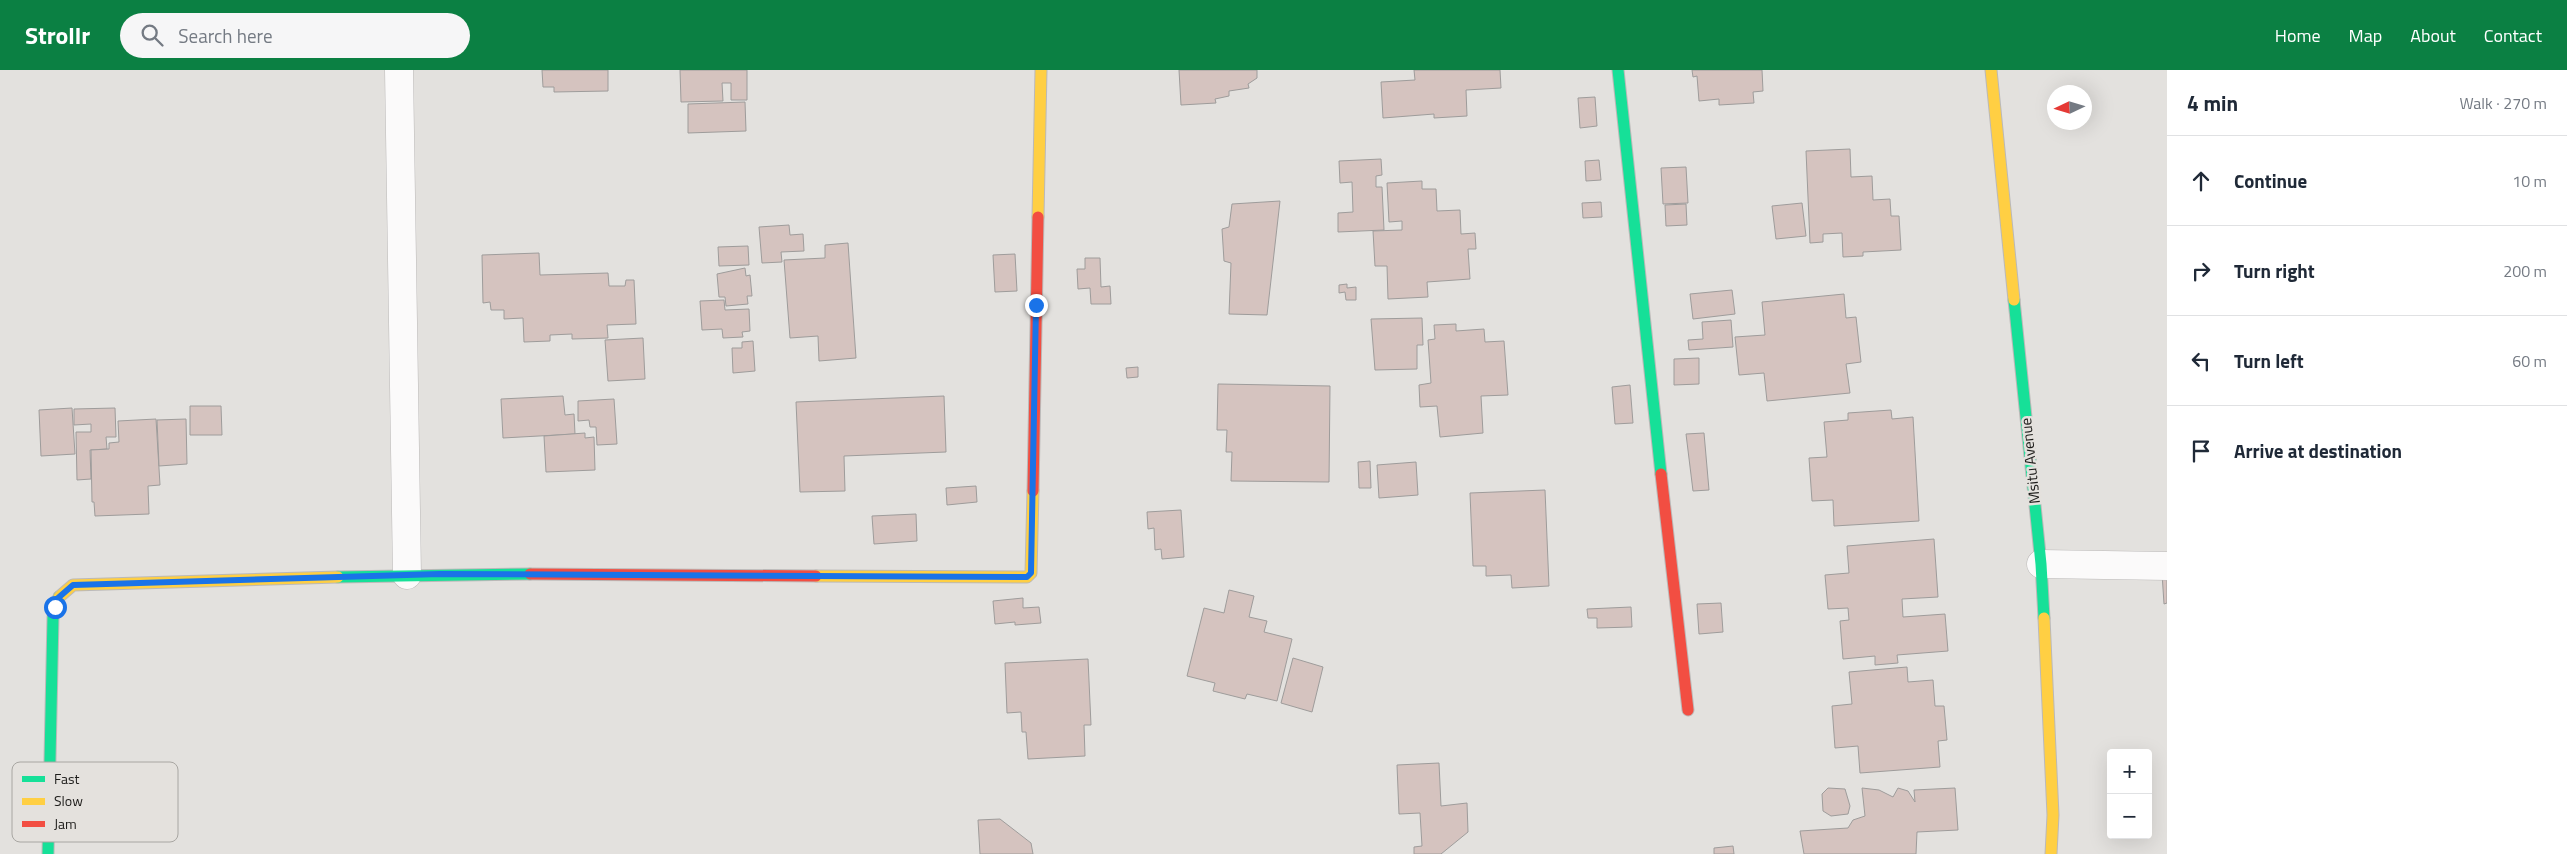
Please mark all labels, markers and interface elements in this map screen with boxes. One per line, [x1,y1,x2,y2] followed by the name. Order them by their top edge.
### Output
[120,13,470,58] search box
[25,17,90,53] text: Strollr
[138,21,166,49] icon: search
[178,21,273,50] text: Search here
[2275,22,2321,49] text: Home
[2349,22,2382,49] text: Map
[2410,22,2456,49] text: About
[2484,22,2542,49] text: Contact
[2047,85,2092,130] north arrow
[2187,87,2238,119] text: 4 min
[2459,91,2547,115] text: Walk · 270 m
[2234,166,2307,195] text: Continue
[2187,167,2215,195] icon: ahead
[2512,169,2547,193] text: 10 m
[2234,256,2315,285] text: Turn right
[2187,257,2215,285] icon: right
[2503,259,2547,283] text: 200 m
[1025,294,1048,317] route end
[2234,346,2304,375] text: Turn left
[2187,347,2215,375] icon: left
[2512,349,2547,373] text: 60 m
[2014,417,2046,505] street label: Msitu Avenue
[2234,436,2402,465] text: Arrive at destination
[2187,437,2215,465] icon: arrive
[44,596,67,619] route start
[2107,749,2152,839] map controls
[2107,749,2152,794] button: +
[12,762,178,842] legend
[54,768,79,789] text: Fast
[54,790,83,811] text: Slow
[2107,794,2152,839] button: −
[54,813,77,834] text: Jam

